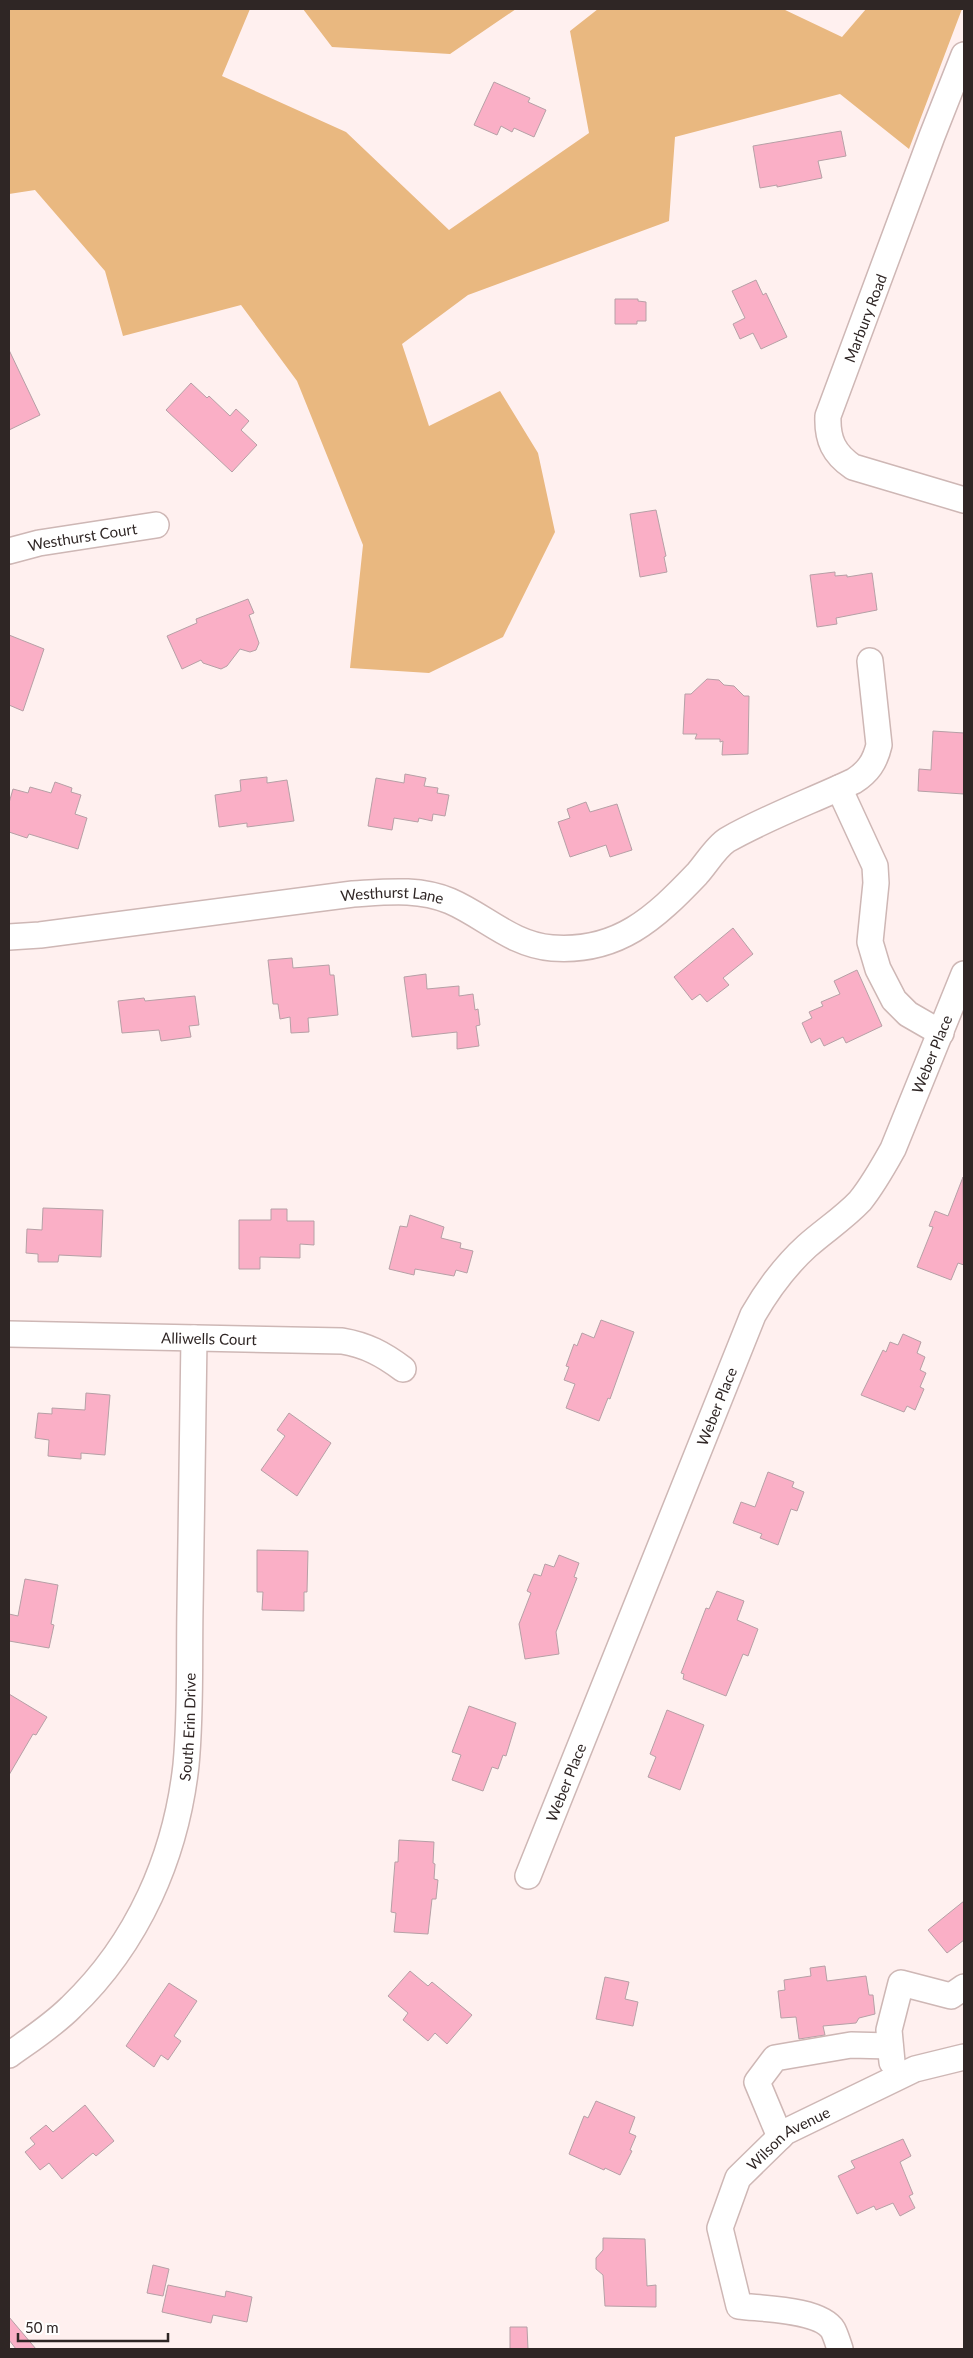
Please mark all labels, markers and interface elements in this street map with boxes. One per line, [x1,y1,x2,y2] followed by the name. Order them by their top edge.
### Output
[840,271,890,365] street label: Marbury Road
[26,519,139,555] street label: Westhurst Court
[339,883,446,907] street label: Westhurst Lane
[908,1012,955,1096] street label: Weber Place
[161,1328,257,1348] street label: Alliwells Court
[693,1364,740,1448] street label: Weber Place
[175,1673,199,1782] street label: South Erin Drive
[542,1740,589,1824] street label: Weber Place
[743,2103,833,2174] street label: Wilson Avenue
[18,2310,168,2342] scale bar
[25,2318,59,2336] text: 50 m

